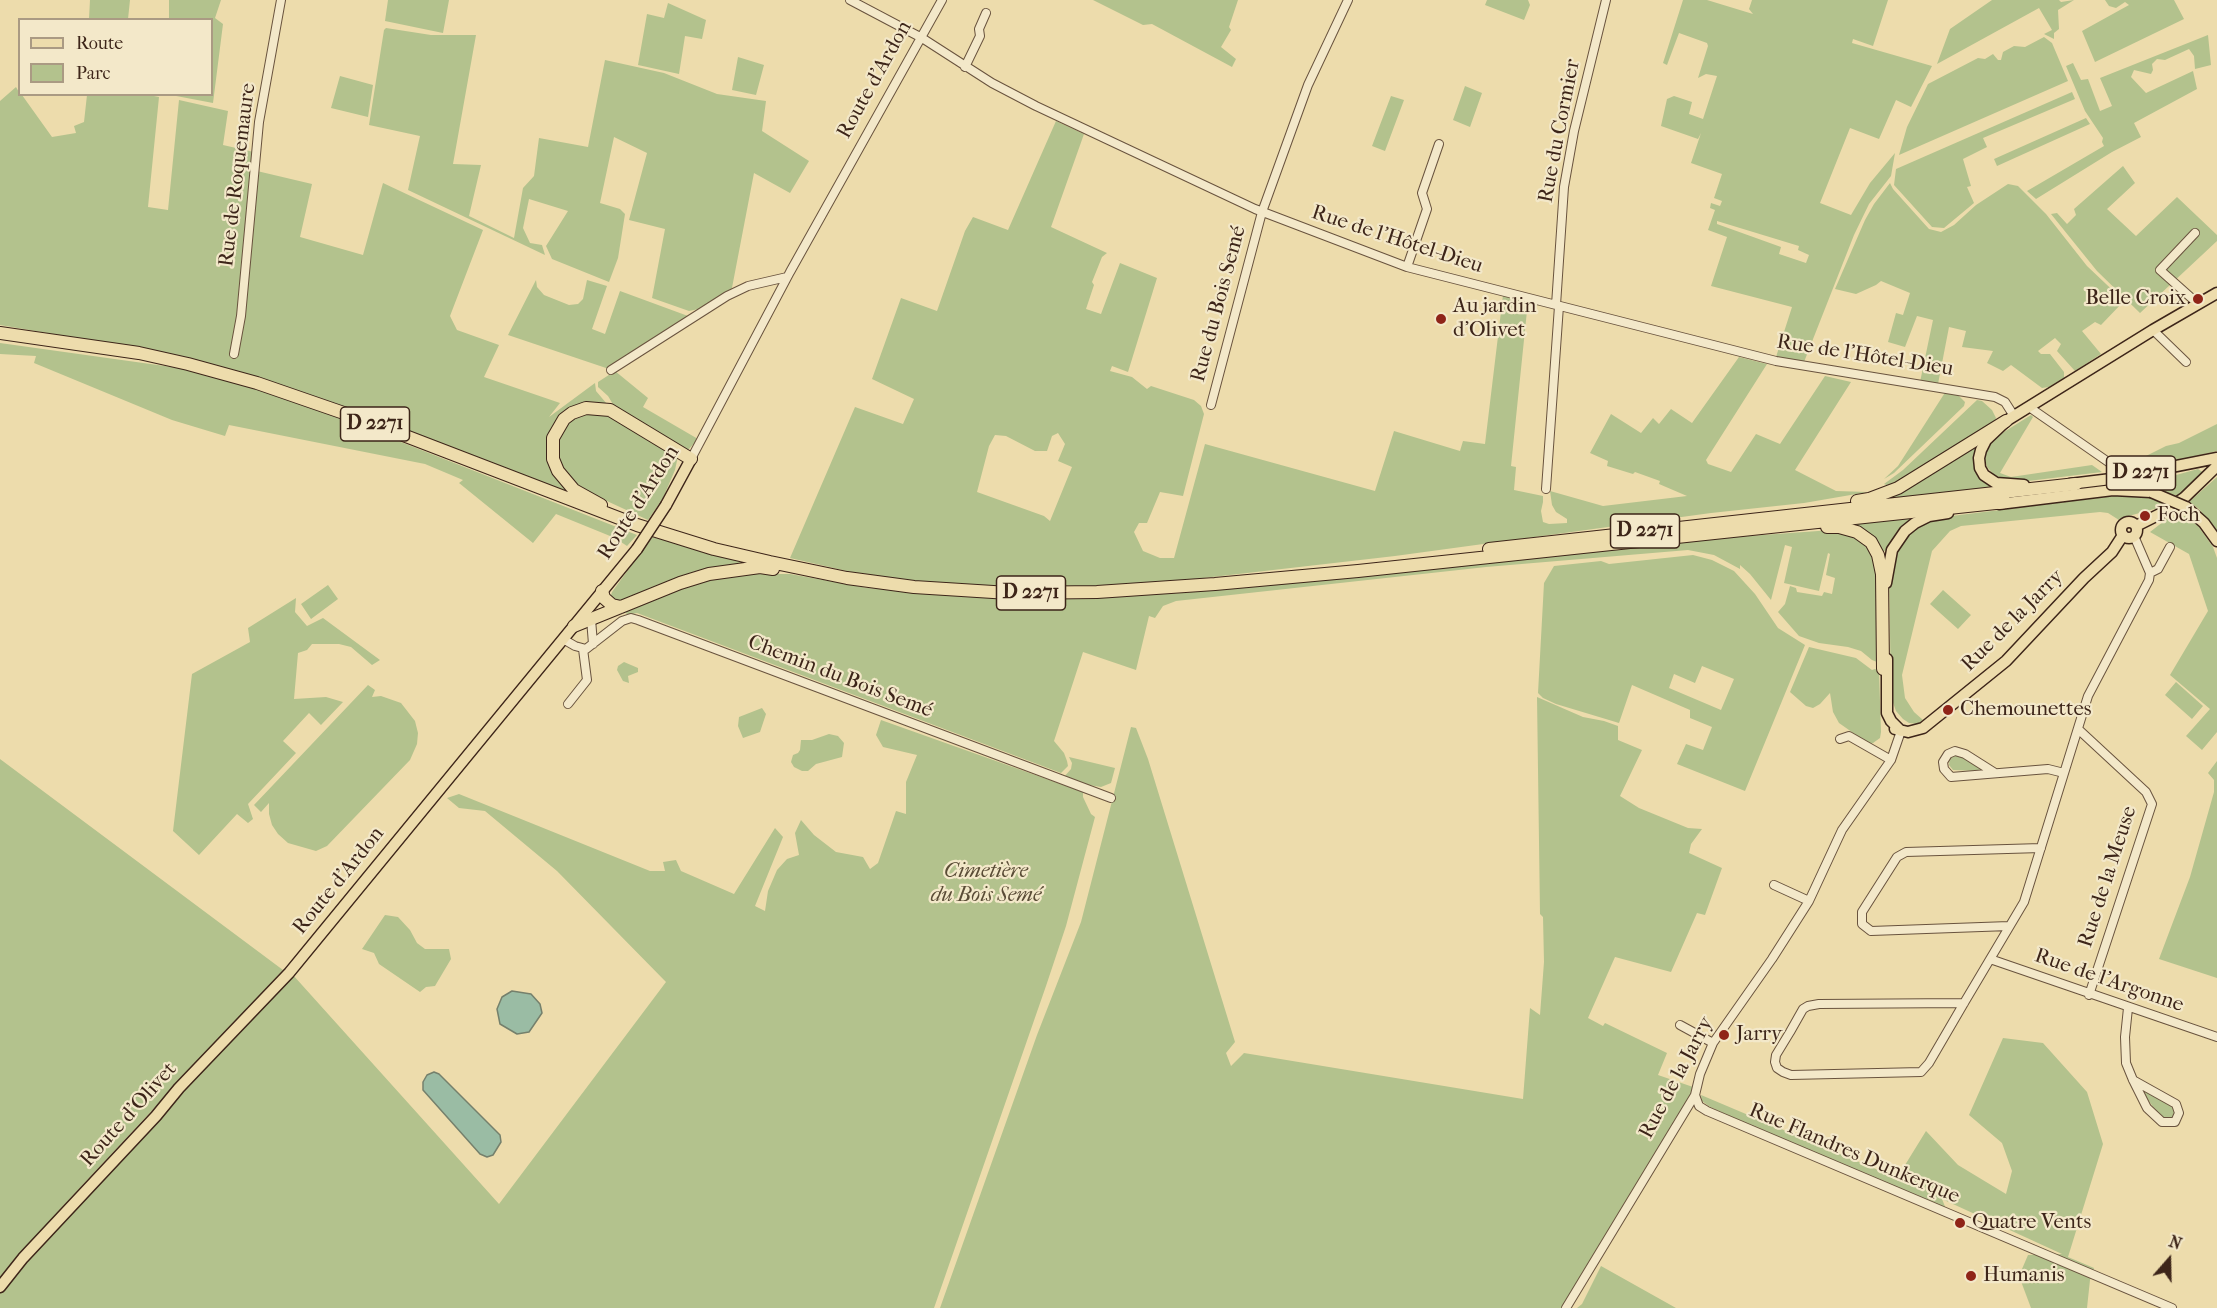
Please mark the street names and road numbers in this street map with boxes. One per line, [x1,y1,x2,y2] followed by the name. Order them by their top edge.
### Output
[832,17,918,143] street label: Route d'Ardon
[1534,57,1586,205] street label: Rue du Cormier
[214,82,262,268] street label: Rue de Roquemaure
[1308,200,1486,280] street label: Rue de l'Hôtel-Dieu
[1186,223,1252,385] street label: Rue du Bois Semé
[1775,330,1955,382] street label: Rue de l'Hôtel-Dieu
[340,407,410,441] road number: D 2271
[593,441,685,565] street label: Route d'Ardon
[2106,456,2176,490] road number: D 2271
[1610,514,1680,548] road number: D 2271
[1957,565,2069,677] street label: Rue de la Jarry
[996,576,1066,610] road number: D 2271
[744,630,936,724] street label: Chemin du Bois Semé
[2073,803,2143,951] street label: Rue de la Meuse
[288,822,390,940] street label: Route d'Ardon
[2031,944,2187,1018] street label: Rue de l'Argonne
[1634,1013,1720,1143] street label: Rue de la Jarry
[76,1058,182,1172] street label: Route d'Olivet
[1745,1098,1963,1210] street label: Rue Flandres Dunkerque

